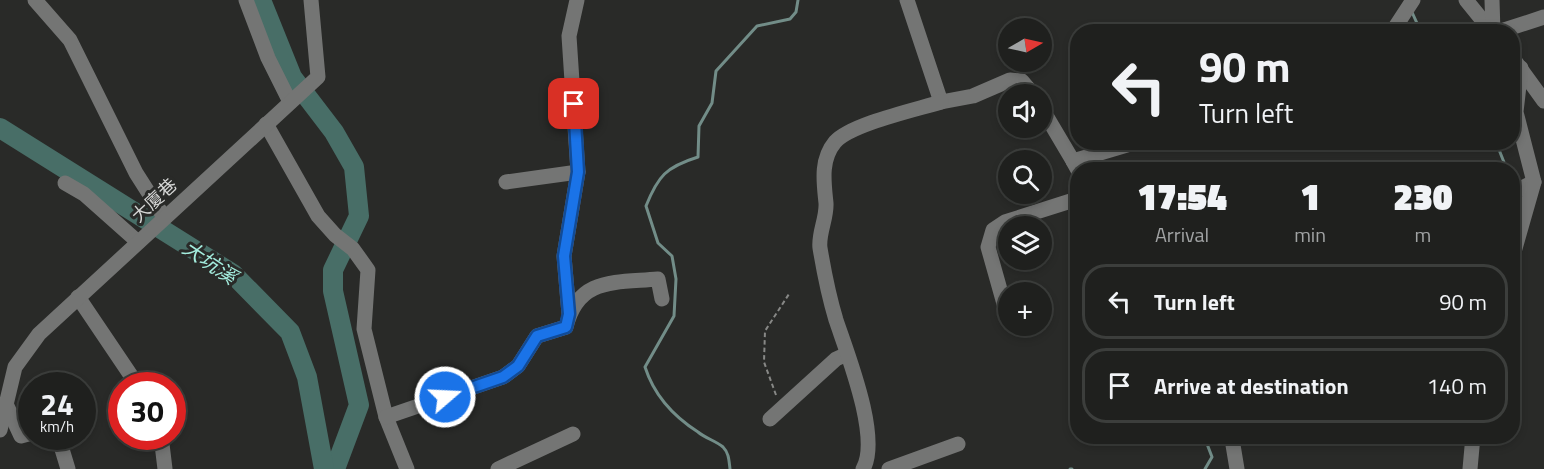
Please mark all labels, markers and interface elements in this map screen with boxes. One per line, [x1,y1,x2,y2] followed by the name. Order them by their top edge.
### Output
[998,18,1052,72] north arrow
[998,18,1052,336] map controls
[1199,34,1291,98] text: 90 m
[1100,48,1178,126] icon: left
[548,78,599,129] pin
[998,84,1052,138] button: sound
[557,87,590,120] icon: arrive
[1199,92,1293,133] text: Turn left
[998,150,1052,204] button: search
[1137,169,1227,224] text: 17:54
[1300,169,1320,224] text: 1
[1393,169,1453,224] text: 230
[125,172,183,228] street label: 大廈巷
[998,216,1052,270] button: layers
[1155,219,1209,250] text: Arrival
[1294,219,1326,250] text: min
[1415,219,1431,250] text: m
[176,232,246,293] water label: 大坑溪
[998,282,1052,336] button: +
[1103,285,1136,318] icon: left
[1154,285,1235,319] text: Turn left
[1439,285,1487,319] text: 90 m
[413,365,477,429] position arrow
[1103,369,1136,402] icon: arrive
[1154,369,1349,403] text: Arrive at destination
[1427,369,1487,403] text: 140 m
[108,372,186,450] speed limit sign: 30
[40,381,74,427] text: 24
[40,415,74,438] text: km/h

